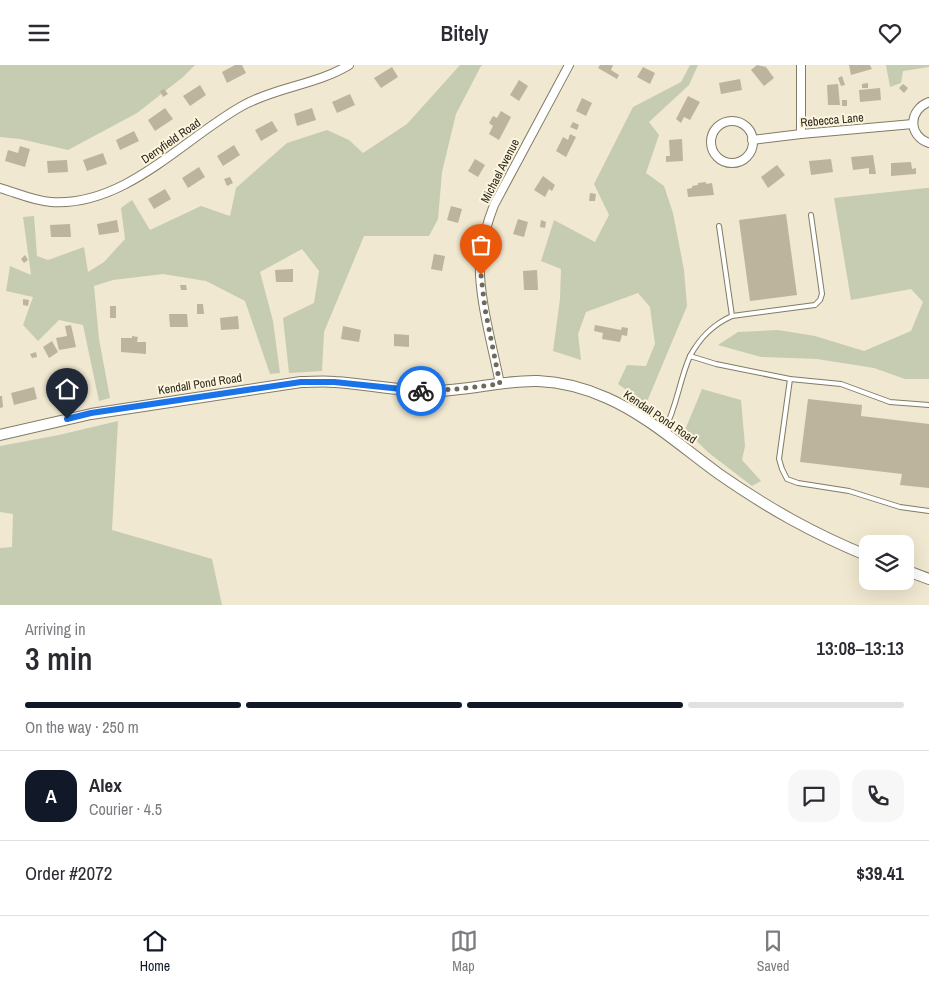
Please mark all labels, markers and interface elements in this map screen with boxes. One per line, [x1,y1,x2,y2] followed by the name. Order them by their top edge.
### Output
[441,18,488,48] text: Bitely
[25,19,53,47] icon: menu
[876,19,904,47] icon: heart
[800,109,864,131] street label: Rebecca Lane
[138,115,204,167] street label: Derryfield Road
[477,136,523,206] street label: Michael Avenue
[460,224,502,275] pin
[467,231,495,259] icon: bag
[396,366,446,416] courier
[46,368,88,419] pin
[157,369,243,399] street label: Kendall Pond Road
[53,375,81,403] icon: home
[407,377,435,405] icon: bike
[620,387,700,447] street label: Kendall Pond Road
[859,535,914,590] map controls
[859,535,914,590] button: layers
[25,618,86,640] text: Arriving in
[816,635,904,661] text: 13:08–13:13
[25,637,93,680] text: 3 min
[25,716,139,738] text: On the way · 250 m
[788,770,840,822] button: chat
[852,770,904,822] button: phone
[89,772,122,798] text: Alex
[45,783,57,809] text: A
[89,798,162,820] text: Courier · 4.5
[25,860,112,886] text: Order #2072
[856,860,904,886] text: $39.41
[140,927,170,975] tab: Home
[450,927,478,975] tab: Map
[757,927,789,975] tab: Saved

